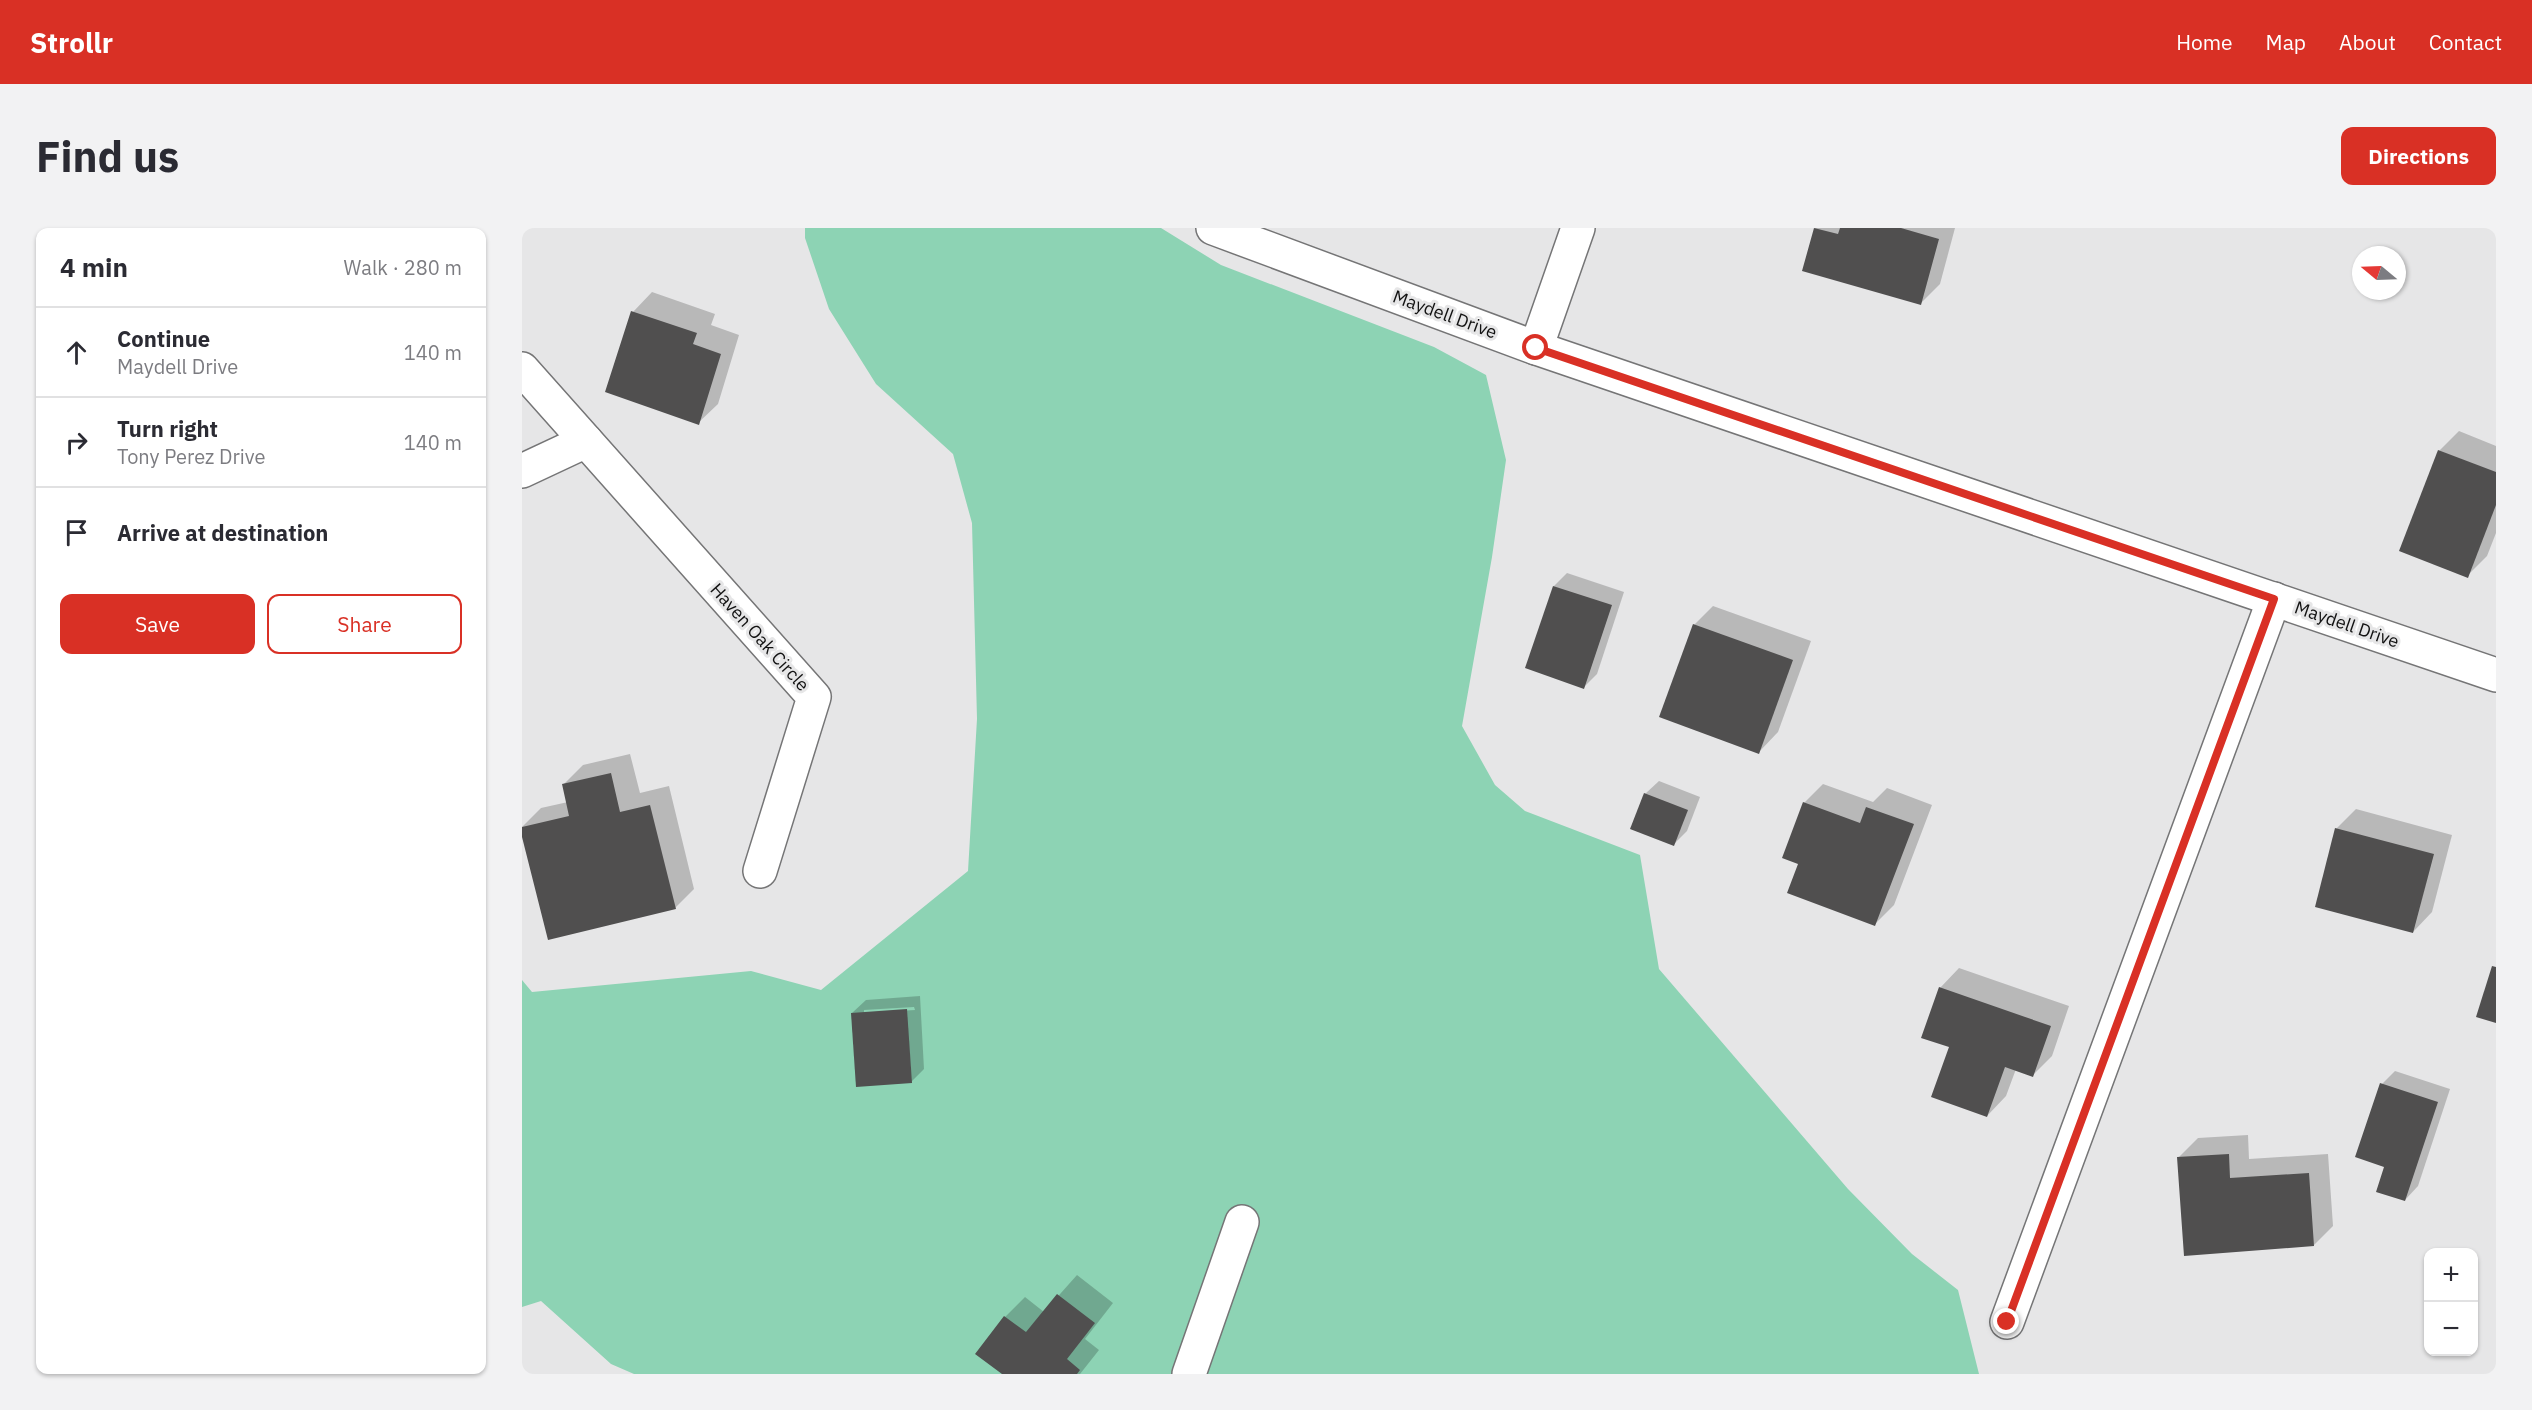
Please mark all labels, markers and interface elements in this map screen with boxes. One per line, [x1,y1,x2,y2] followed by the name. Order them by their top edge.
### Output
[30,24,113,61] text: Strollr
[2176,28,2233,56] text: Home
[2266,28,2306,56] text: Map
[2339,28,2396,56] text: About
[2429,28,2502,56] text: Contact
[2341,127,2496,185] button: Directions
[36,129,179,184] text: Find us
[2352,246,2406,300] north arrow
[60,250,128,284] text: 4 min
[344,254,462,281] text: Walk · 280 m
[1390,285,1500,343] street label: Maydell Drive
[117,324,210,353] text: Continue
[1522,334,1548,360] route start
[60,336,93,369] icon: ahead
[404,339,462,366] text: 140 m
[117,353,238,380] text: Maydell Drive
[117,414,218,443] text: Turn right
[60,426,93,459] icon: right
[404,429,462,456] text: 140 m
[117,443,265,470] text: Tony Perez Drive
[60,516,93,549] icon: arrive
[117,518,328,547] text: Arrive at destination
[705,578,815,696] street label: Haven Oak Circle
[60,594,255,654] button: Save
[267,594,462,654] button: Share
[2292,595,2402,653] street label: Maydell Drive
[2424,1248,2478,1356] map controls
[2424,1248,2478,1302] button: +
[2424,1302,2478,1356] button: −
[1993,1308,2019,1334] route end

